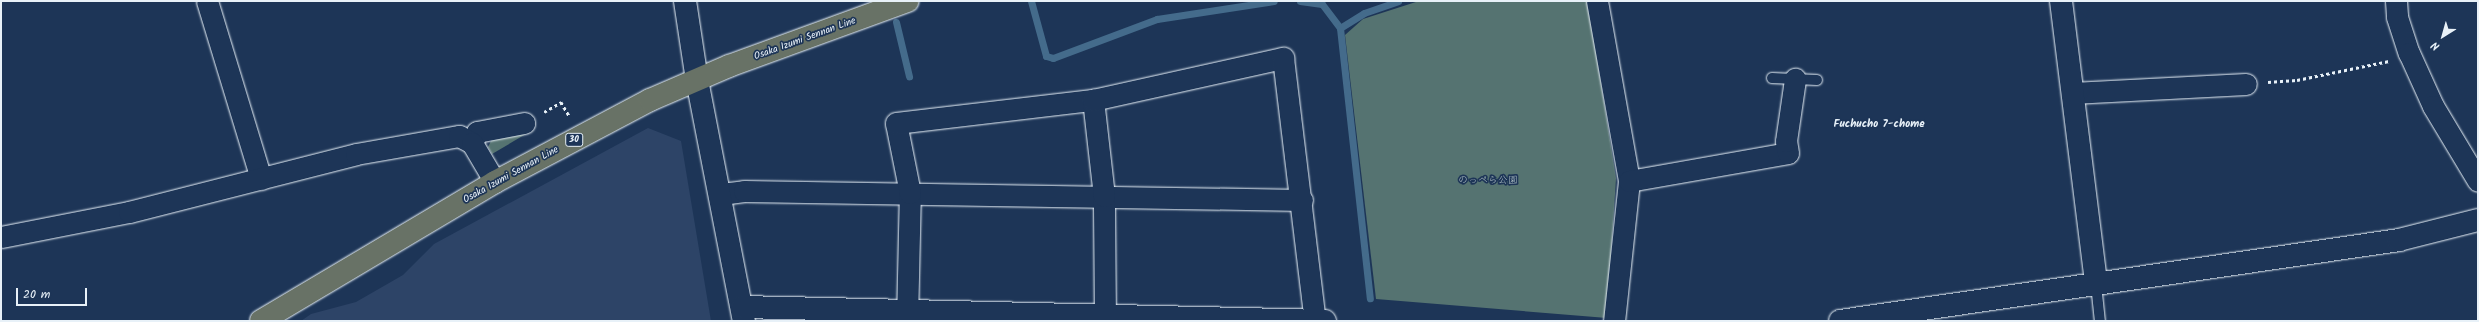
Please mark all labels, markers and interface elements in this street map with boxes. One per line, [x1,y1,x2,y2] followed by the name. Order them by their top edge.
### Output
[753,15,857,63] street label: Osaka Izumi Sennan Line
[2423,16,2463,56] north arrow
[2428,36,2444,55] text: N
[1833,117,1925,131] district label: Fuchucho 7-chome
[565,133,583,147] road number: 30
[461,144,561,206] street label: Osaka Izumi Sennan Line
[1458,175,1518,187] park label: のっぺら公園
[18,280,89,306] scale bar
[23,285,50,304] text: 20 m

